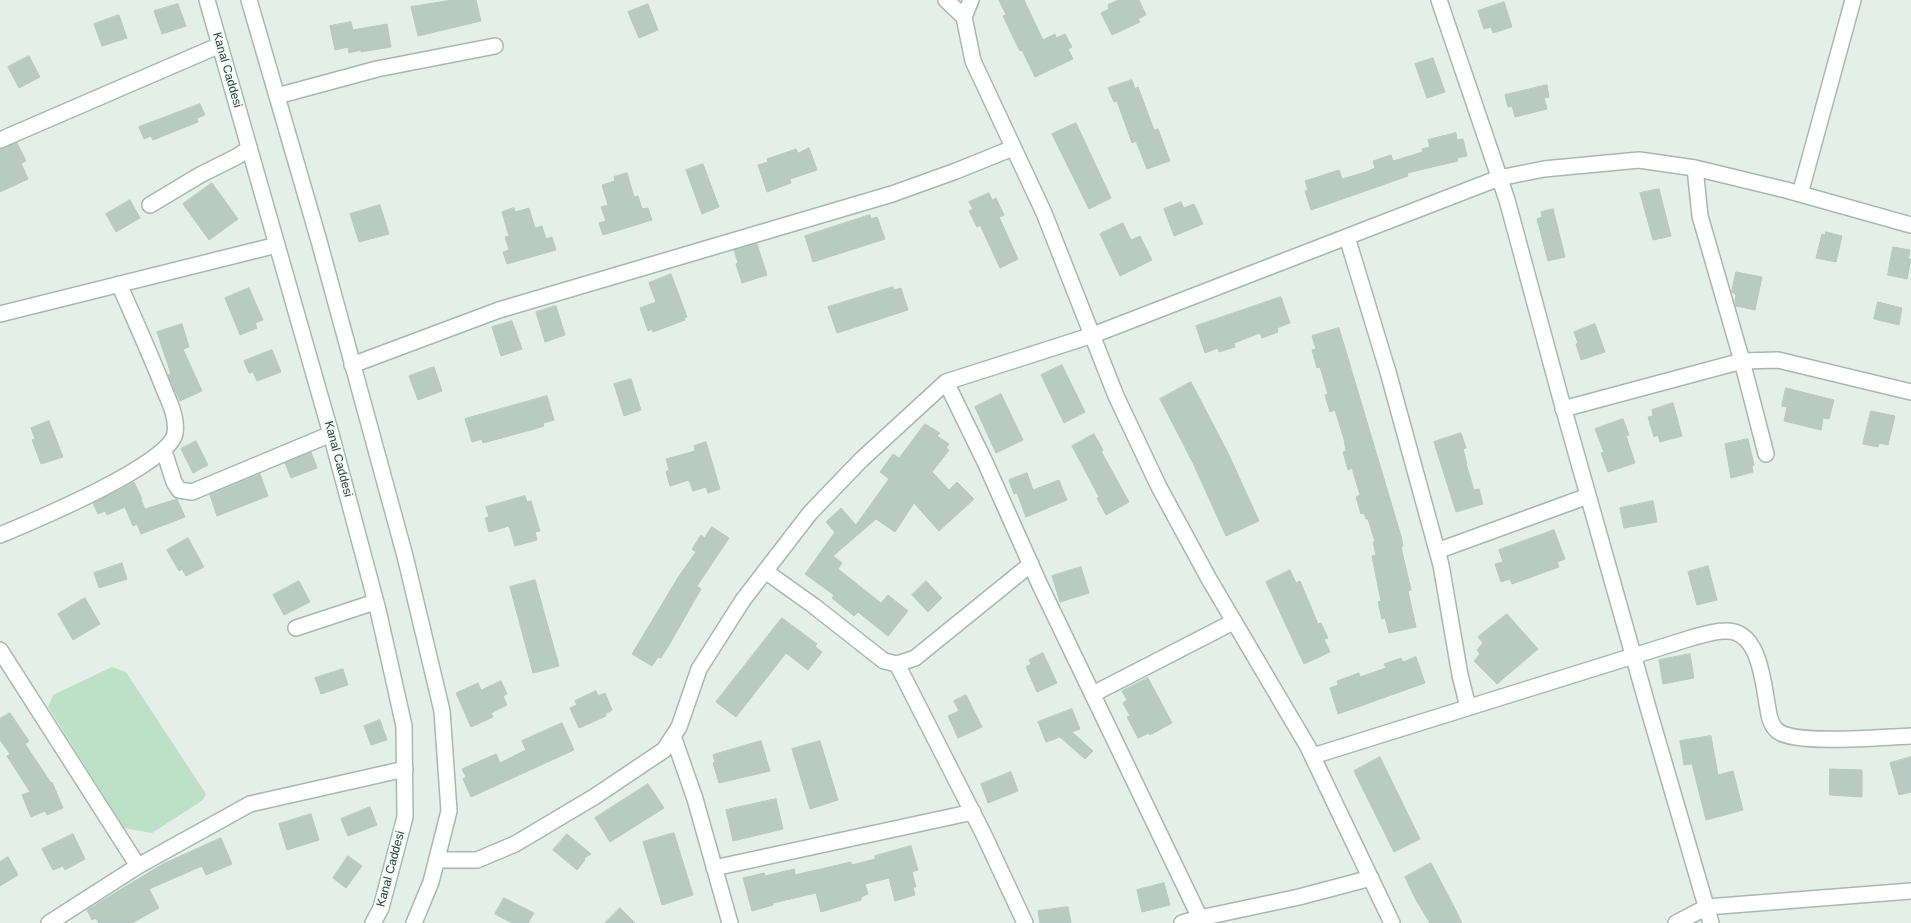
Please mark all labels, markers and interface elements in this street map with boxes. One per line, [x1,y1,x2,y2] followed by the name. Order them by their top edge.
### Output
[209,31,245,109] street label: Kanal Caddesi
[321,419,355,499] street label: Kanal Caddesi
[374,829,408,909] street label: Kanal Caddesi

